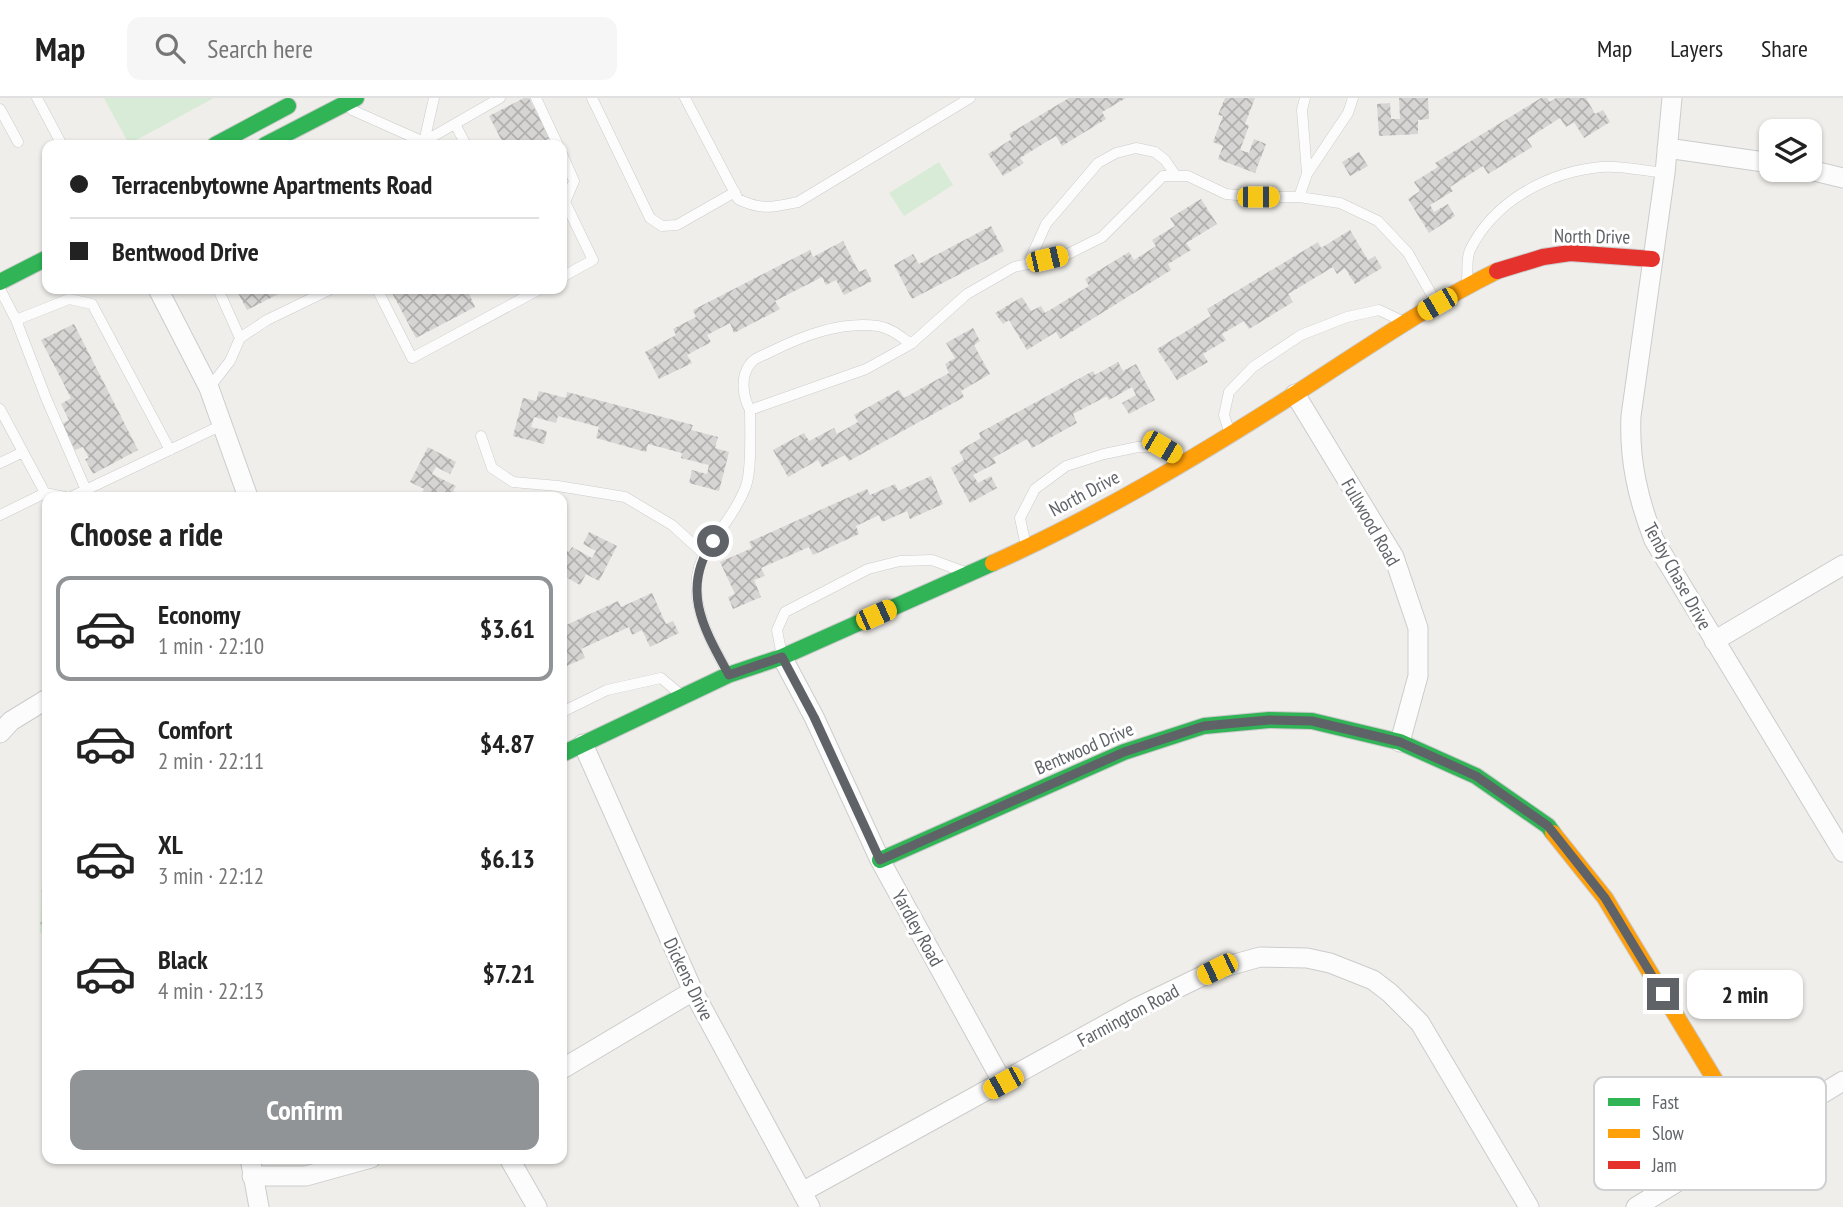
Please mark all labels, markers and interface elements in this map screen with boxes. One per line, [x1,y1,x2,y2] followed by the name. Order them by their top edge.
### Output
[127,17,617,80] search box
[35,27,85,70] text: Map
[151,29,189,67] icon: search
[207,32,313,65] text: Search here
[1597,33,1632,64] text: Map
[1670,33,1723,64] text: Layers
[1761,33,1808,64] text: Share
[1759,119,1822,182] map controls
[1759,119,1822,182] button: layers
[112,168,432,201] text: Terracenbytowne Apartments Road
[1238,187,1280,208] car
[1554,223,1630,249] street label: North Drive
[112,235,259,268] text: Bentwood Drive
[1025,244,1070,274] car
[1414,284,1461,324] car
[1139,427,1186,467] car
[1045,464,1123,521] street label: North Drive
[1336,474,1406,570] street label: Fullwood Road
[70,513,223,555] text: Choose a ride
[1639,518,1717,634] street label: Tenby Chase Drive
[697,525,729,557] route start
[74,597,137,660] icon: car
[853,597,900,633] car
[158,598,240,631] text: Economy
[480,612,535,645] text: $3.61
[158,631,264,660] text: 1 min · 22:10
[74,712,137,775] icon: car
[158,713,232,746] text: Comfort
[1031,716,1137,779] street label: Bentwood Drive
[480,727,535,760] text: $4.87
[158,746,264,775] text: 2 min · 22:11
[74,827,137,890] icon: car
[158,828,183,861] text: XL
[480,842,535,875] text: $6.13
[158,861,264,890] text: 3 min · 22:12
[887,886,949,970] street label: Yardley Road
[659,934,719,1024] street label: Dickens Drive
[74,942,137,1005] icon: car
[158,943,208,976] text: Black
[1194,950,1241,988] car
[482,957,535,990] text: $7.21
[1688,970,1803,1018] callout: 2 min
[158,976,264,1005] text: 4 min · 22:13
[1073,978,1183,1052] street label: Farmington Road
[1647,978,1679,1010] route end
[1722,980,1768,1009] text: 2 min
[980,1064,1027,1102] car
[70,1070,539,1150] button: Confirm
[1594,1077,1826,1190] legend
[1652,1090,1680,1114] text: Fast
[1652,1121,1685,1145] text: Slow
[1651,1153,1677,1177] text: Jam

